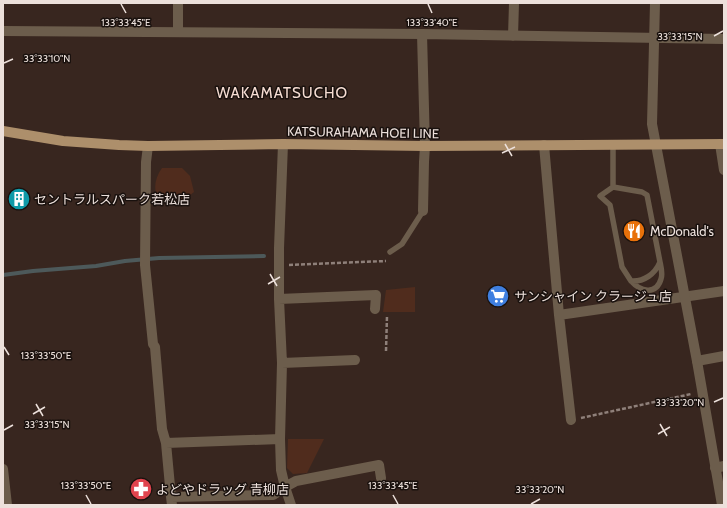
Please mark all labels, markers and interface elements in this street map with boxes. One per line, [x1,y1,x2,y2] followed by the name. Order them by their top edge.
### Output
[101,16,151,29] text: 133°33'45"E
[407,16,458,29] text: 133°33'40"E
[657,30,703,43] text: 33°33'15"N
[24,52,70,65] text: 33°33'10"N
[216,84,348,102] district label: WAKAMATSUCHO
[287,123,439,141] street label: KATSURAHAMA HOEI LINE
[6,186,32,212] building icon: セントラルスパーク若松店
[34,191,190,207] place label: セントラルスパーク若松店
[621,218,647,244] restaurant icon: McDonald's
[650,223,715,239] place label: McDonald's
[485,283,511,309] supermarket icon: サンシャイン クラージュ店
[514,288,672,304] place label: サンシャイン クラージュ店
[21,349,72,362] text: 133°33'50"E
[656,396,704,409] text: 33°33'20"N
[24,418,70,431] text: 33°33'15"N
[128,476,154,502] pharmacy icon: よどやドラッグ 青柳店
[61,479,112,492] text: 133°33'50"E
[368,479,418,492] text: 133°33'45"E
[156,481,289,497] place label: よどやドラッグ 青柳店
[516,483,564,496] text: 33°33'20"N

